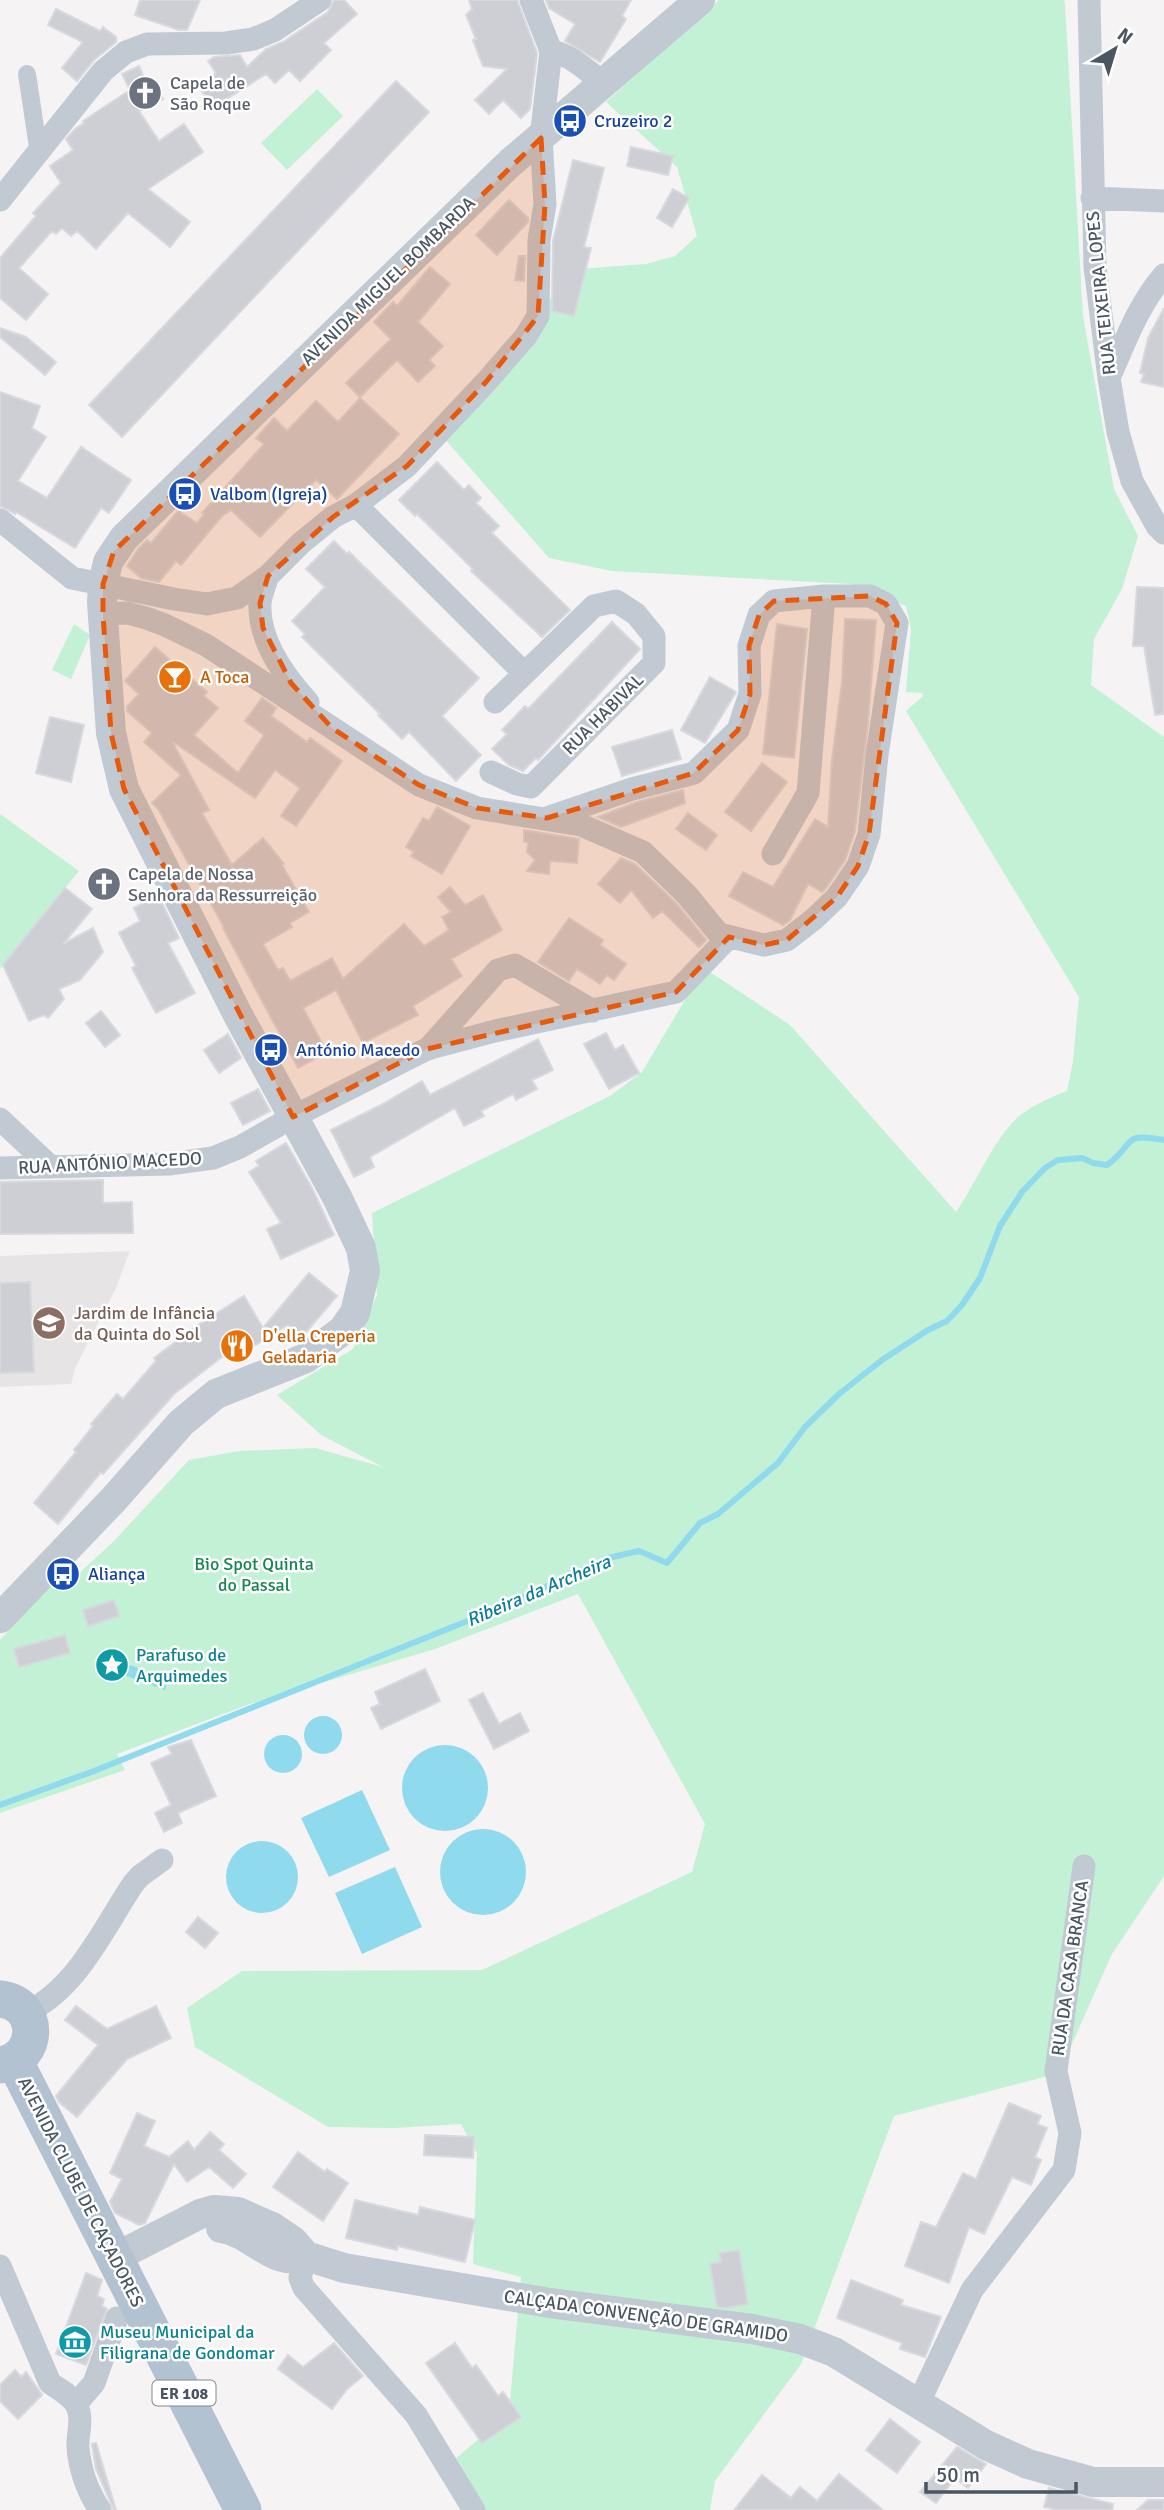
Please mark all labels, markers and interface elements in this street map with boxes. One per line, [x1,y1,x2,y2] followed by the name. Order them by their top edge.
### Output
[1080,14,1150,84] north arrow
[1112,23,1137,50] text: N
[170,72,251,115] place label: Capela de São Roque
[126,74,164,112] church icon: Capela de São Roque
[551,102,589,140] bus stop icon: Cruzeiro 2
[594,110,672,132] place label: Cruzeiro 2
[296,192,480,370] street label: AVENIDA MIGUEL BOMBARDA
[1081,210,1121,376] street label: RUA TEIXEIRA LOPES
[166,475,204,513] bus stop icon: Valbom (Igreja)
[210,483,327,505] place label: Valbom (Igreja)
[156,658,194,696] bar icon: A Toca
[200,666,249,688] place label: A Toca
[558,669,648,759] street label: RUA HABIVAL
[128,863,317,906] place label: Capela de Nossa Senhora da Ressurreição
[85,865,123,903] church icon: Capela de Nossa Senhora da Ressurreição
[252,1031,290,1069] bus stop icon: António Macedo
[296,1039,420,1061] place label: António Macedo
[18,1147,202,1179] street label: RUA ANTÓNIO MACEDO
[74,1302,215,1345] place label: Jardim de Infância da Quinta do Sol
[30,1304,68,1342] school or university icon: Jardim de Infância da Quinta do Sol
[262,1325,376,1368] place label: D'ella Creperia Geladaria
[218,1327,256,1365] restaurant icon: D'ella Creperia Geladaria
[463,1549,615,1632] water label: Ribeira da Archeira
[194,1553,314,1596] park label: Bio Spot Quinta do Passal
[44,1555,82,1593] bus stop icon: Aliança
[88,1563,145,1585] place label: Aliança
[136,1644,228,1687] place label: Parafuso de Arquimedes
[93,1646,131,1684] place icon: Parafuso de Arquimedes
[1047,1879,1093,2057] street label: RUA DA CASA BRANCA
[13,2073,149,2311] street label: AVENIDA CLUBE DE CAÇADORES
[503,2285,789,2347] street label: CALÇADA CONVENÇÃO DE GRAMIDO
[100,2321,275,2364] place label: Museu Municipal da Filigrana de Gondomar
[56,2323,94,2361] museum icon: Museu Municipal da Filigrana de Gondomar
[152,2380,216,2406] road number: ER 108
[926,2450,1076,2494] scale bar
[936,2462,980,2488] text: 50 m

